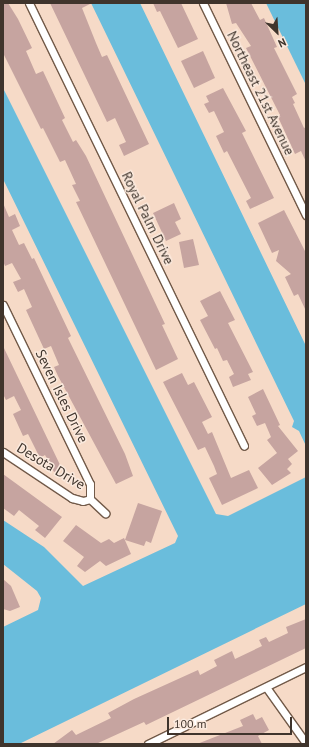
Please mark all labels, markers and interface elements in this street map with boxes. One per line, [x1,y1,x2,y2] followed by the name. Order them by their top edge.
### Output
[257,12,297,52] north arrow
[224,28,298,158] street label: Northeast 21st Avenue
[118,169,178,267] street label: Royal Palm Drive
[32,347,92,445] street label: Seven Isles Drive
[14,439,88,493] street label: Desota Drive
[169,709,294,735] scale bar
[174,716,207,731] text: 100 m

